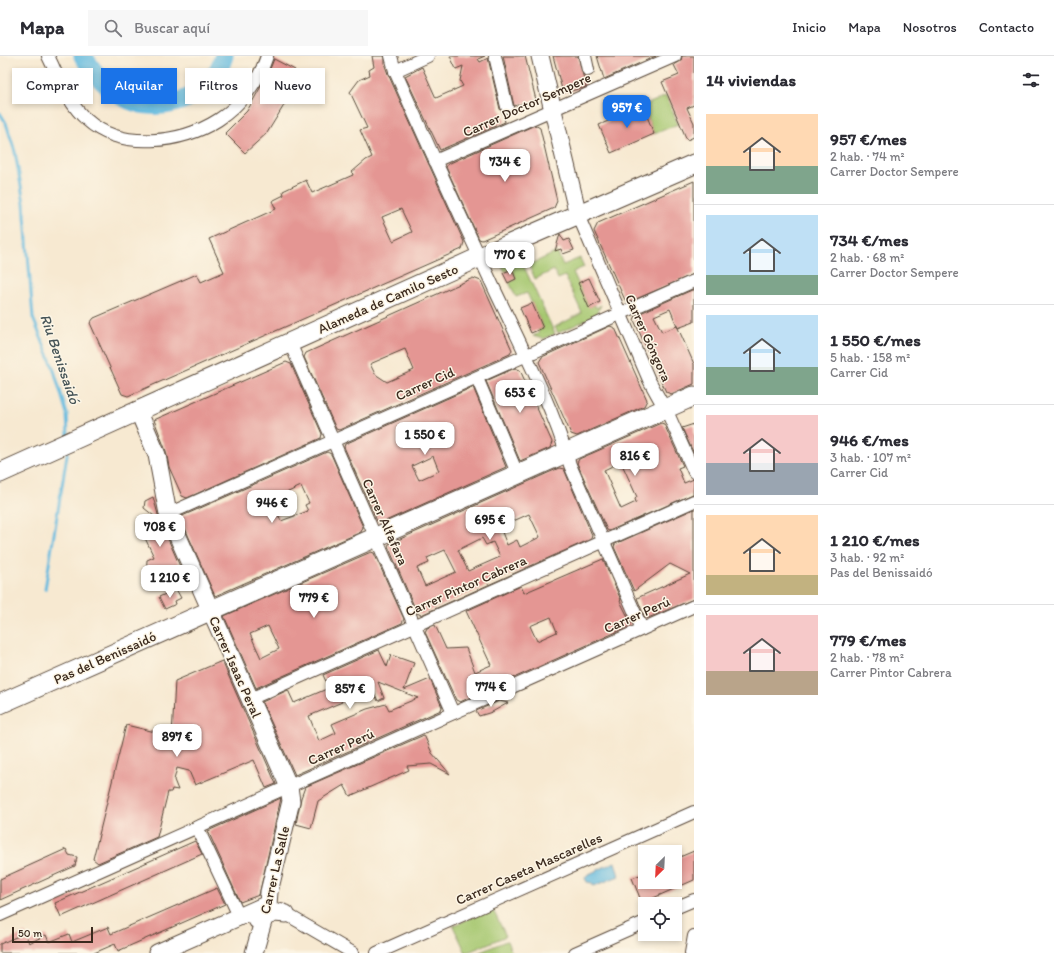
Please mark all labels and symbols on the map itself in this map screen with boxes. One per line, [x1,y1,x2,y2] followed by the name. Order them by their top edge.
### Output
[460,69,594,141] street label: Carrer Doctor Sempere
[599,95,655,129] pin: 957 €
[477,149,533,183] pin: 734 €
[482,242,538,276] pin: 770 €
[315,260,461,338] street label: Alameda de Camilo Sesto
[621,292,675,384] street label: Carrer Góngora
[36,312,84,408] water label: Riu Benissaidó
[393,363,457,405] street label: Carrer Cid
[492,380,548,414] pin: 653 €
[388,422,462,456] pin: 1 550 €
[607,443,663,477] pin: 816 €
[358,476,412,568] street label: Carrer Alfafara
[244,490,300,524] pin: 946 €
[462,507,518,541] pin: 695 €
[132,514,188,548] pin: 708 €
[403,551,530,620] street label: Carrer Pintor Cabrera
[133,565,207,599] pin: 1 210 €
[286,585,342,619] pin: 779 €
[601,593,673,637] street label: Carrer Perú
[205,614,265,720] street label: Carrer Isaac Peral
[51,628,159,688] street label: Pas del Benissaidó
[463,674,519,708] pin: 774 €
[322,676,378,710] pin: 857 €
[149,724,205,758] pin: 897 €
[305,725,377,769] street label: Carrer Perú
[257,824,293,916] street label: Carrer La Salle
[453,829,605,909] street label: Carrer Caseta Mascarelles
[638,845,682,889] north arrow
[12,925,93,944] scale bar

